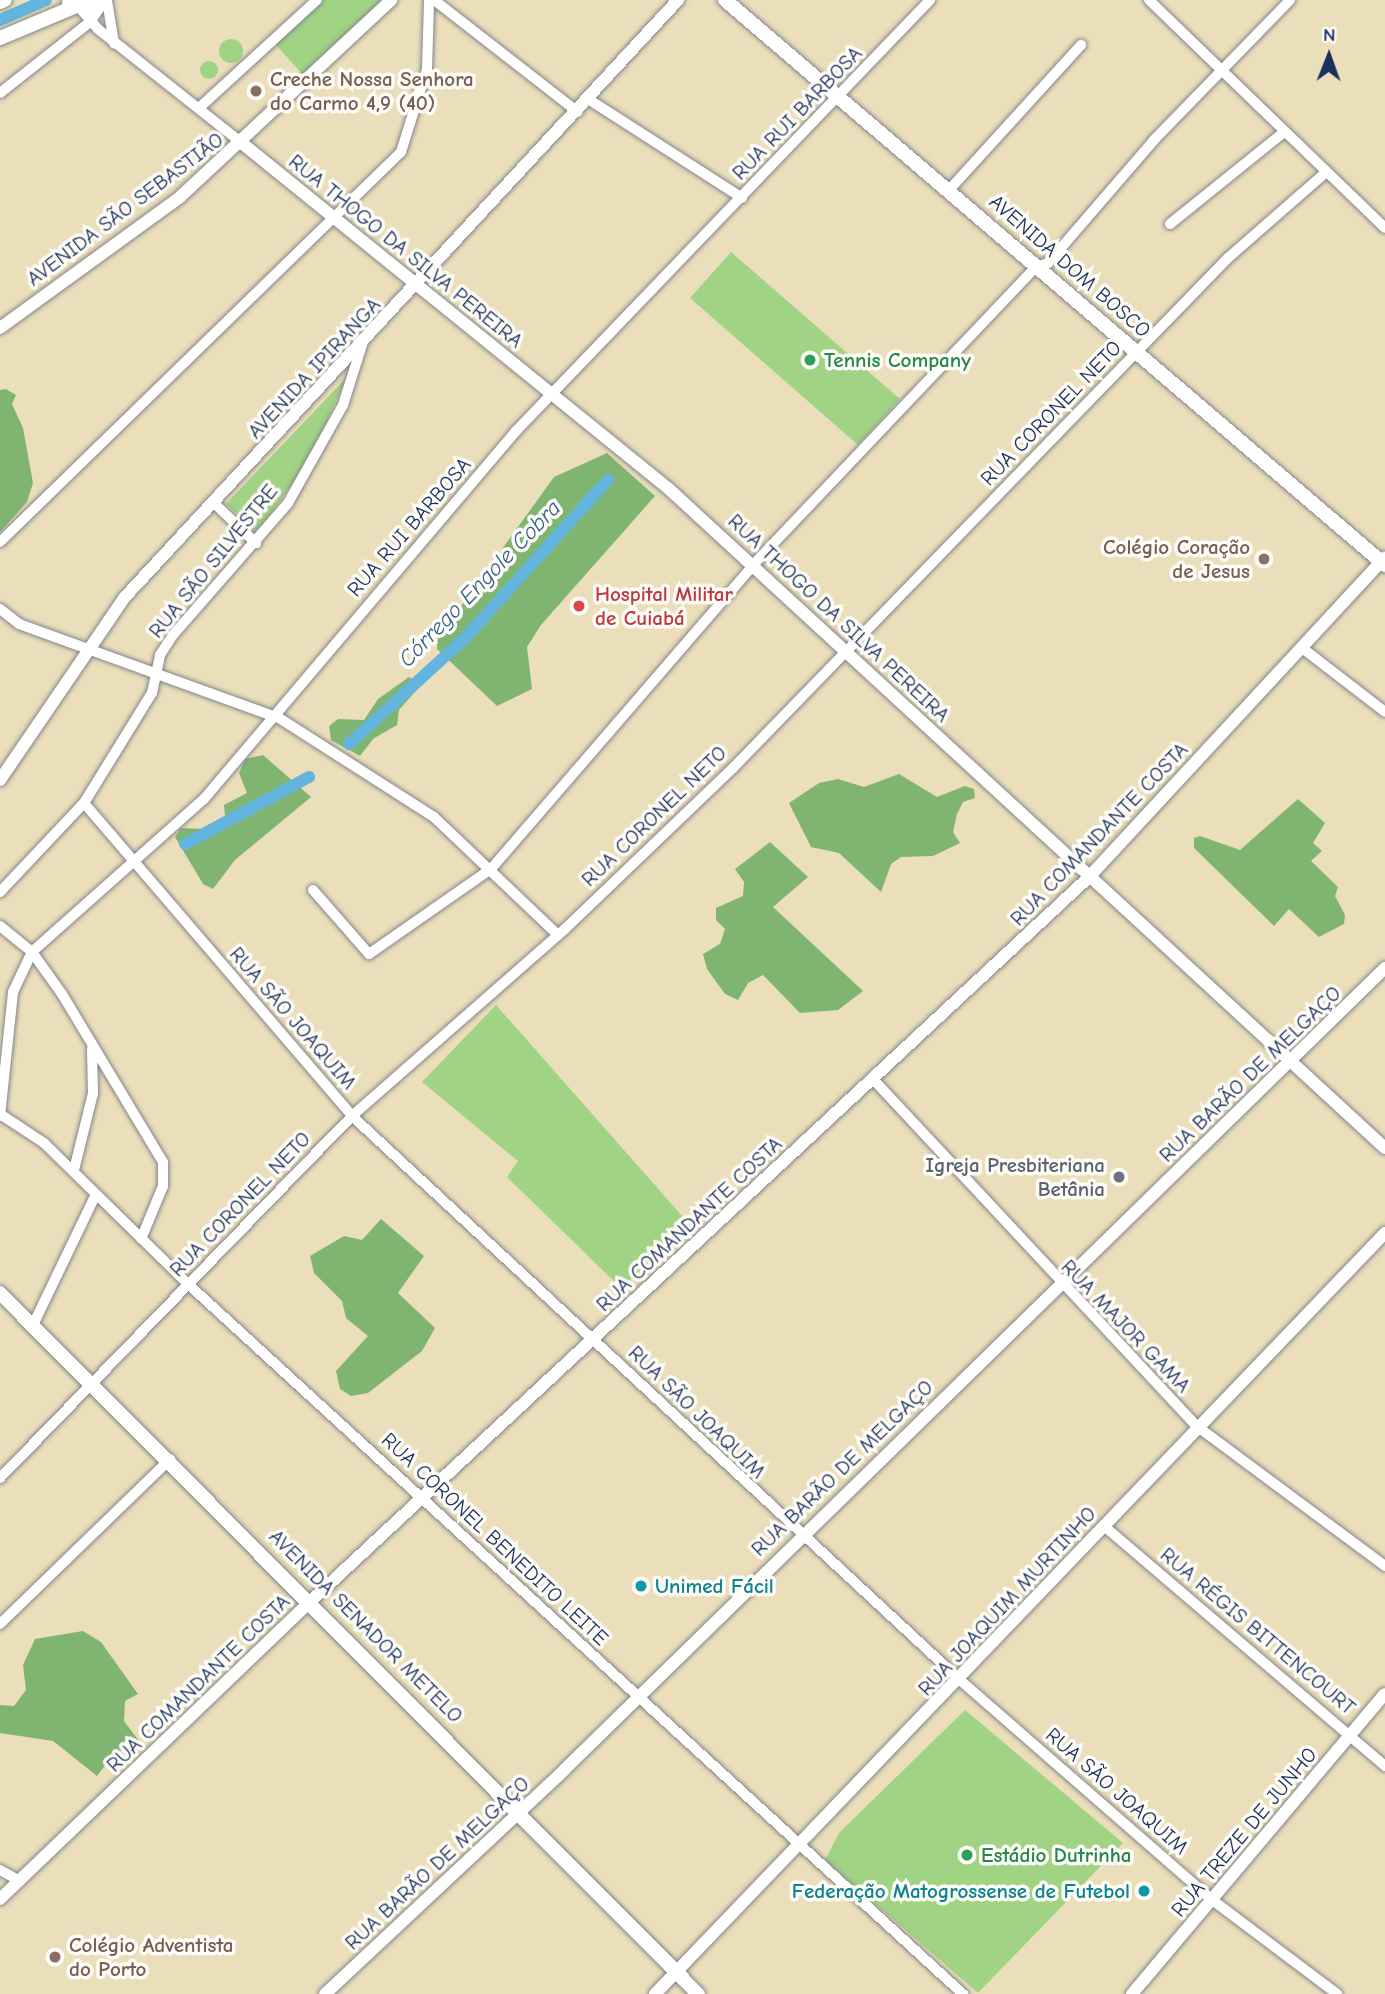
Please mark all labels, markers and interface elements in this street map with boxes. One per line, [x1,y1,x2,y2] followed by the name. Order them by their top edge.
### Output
[1294,21,1364,91] north arrow
[1323,24,1336,46] text: N
[727,41,867,185] street label: RUA RUI BARBOSA
[270,66,474,116] place label: Creche Nossa Senhora do Carmo 4,9 (40)
[248,83,264,99] marker: Creche Nossa Senhora do Carmo 4,9 (40)
[22,127,228,291] street label: AVENIDA SÃO SEBASTIÃO
[284,149,528,353] street label: RUA THOGO DA SILVA PEREIRA
[984,189,1156,343] street label: AVENIDA DOM BOSCO
[242,292,386,444] street label: AVENIDA IPIRANGA
[975,335,1127,491] street label: RUA CORONEL NETO
[824,347,971,373] place label: Tennis Company
[802,352,818,368] marker: Tennis Company
[342,452,476,602] street label: RUA RUI BARBOSA
[143,479,283,643] street label: RUA SÃO SILVESTRE
[393,495,567,673] water label: Córrego Engole Cobra
[723,509,955,727] street label: RUA THOGO DA SILVA PEREIRA
[1103,534,1250,584] place label: Colégio Coração de Jesus
[1256,551,1272,567] marker: Colégio Coração de Jesus
[595,581,733,631] place label: Hospital Militar de Cuiabá
[569,596,589,616] marker: Hospital Militar de Cuiabá
[1005,737,1193,931] street label: RUA COMANDANTE COSTA
[576,740,732,892] street label: RUA CORONEL NETO
[224,942,362,1094] street label: RUA SÃO JOAQUIM
[1154,981,1346,1167] street label: RUA BARÃO DE MELGAÇO
[164,1126,316,1282] street label: RUA CORONEL NETO
[591,1131,787,1317] street label: RUA COMANDANTE COSTA
[925,1152,1105,1202] place label: Igreja Presbiteriana Betânia
[1111,1169,1127,1185] marker: Igreja Presbiteriana Betânia
[1056,1254,1196,1398] street label: RUA MAJOR GAMA
[623,1340,771,1484] street label: RUA SÃO JOAQUIM
[746,1375,938,1561] street label: RUA BARÃO DE MELGAÇO
[376,1427,614,1651] street label: RUA CORONEL BENEDITO LEITE
[913,1501,1101,1701] street label: RUA JOAQUIM MURTINHO
[264,1524,468,1728] street label: AVENIDA SENADOR METELO
[1155,1542,1361,1720] street label: RUA RÉGIS BITTENCOURT
[655,1573,774,1599] place label: Unimed Fácil
[633,1578,649,1594] marker: Unimed Fácil
[101,1589,295,1777] street label: RUA COMANDANTE COSTA
[1041,1722,1193,1860] street label: RUA SÃO JOAQUIM
[1166,1742,1322,1922] street label: RUA TREZE DE JUNHO
[340,1771,534,1955] street label: RUA BARÃO DE MELGAÇO
[981,1842,1131,1868] place label: Estádio Dutrinha
[959,1847,975,1863] marker: Estádio Dutrinha
[792,1878,1130,1904] place label: Federação Matogrossense de Futebol
[1136,1883,1152,1899] marker: Federação Matogrossense de Futebol
[69,1932,233,1982] place label: Colégio Adventista do Porto
[47,1949,63,1965] marker: Colégio Adventista do Porto

